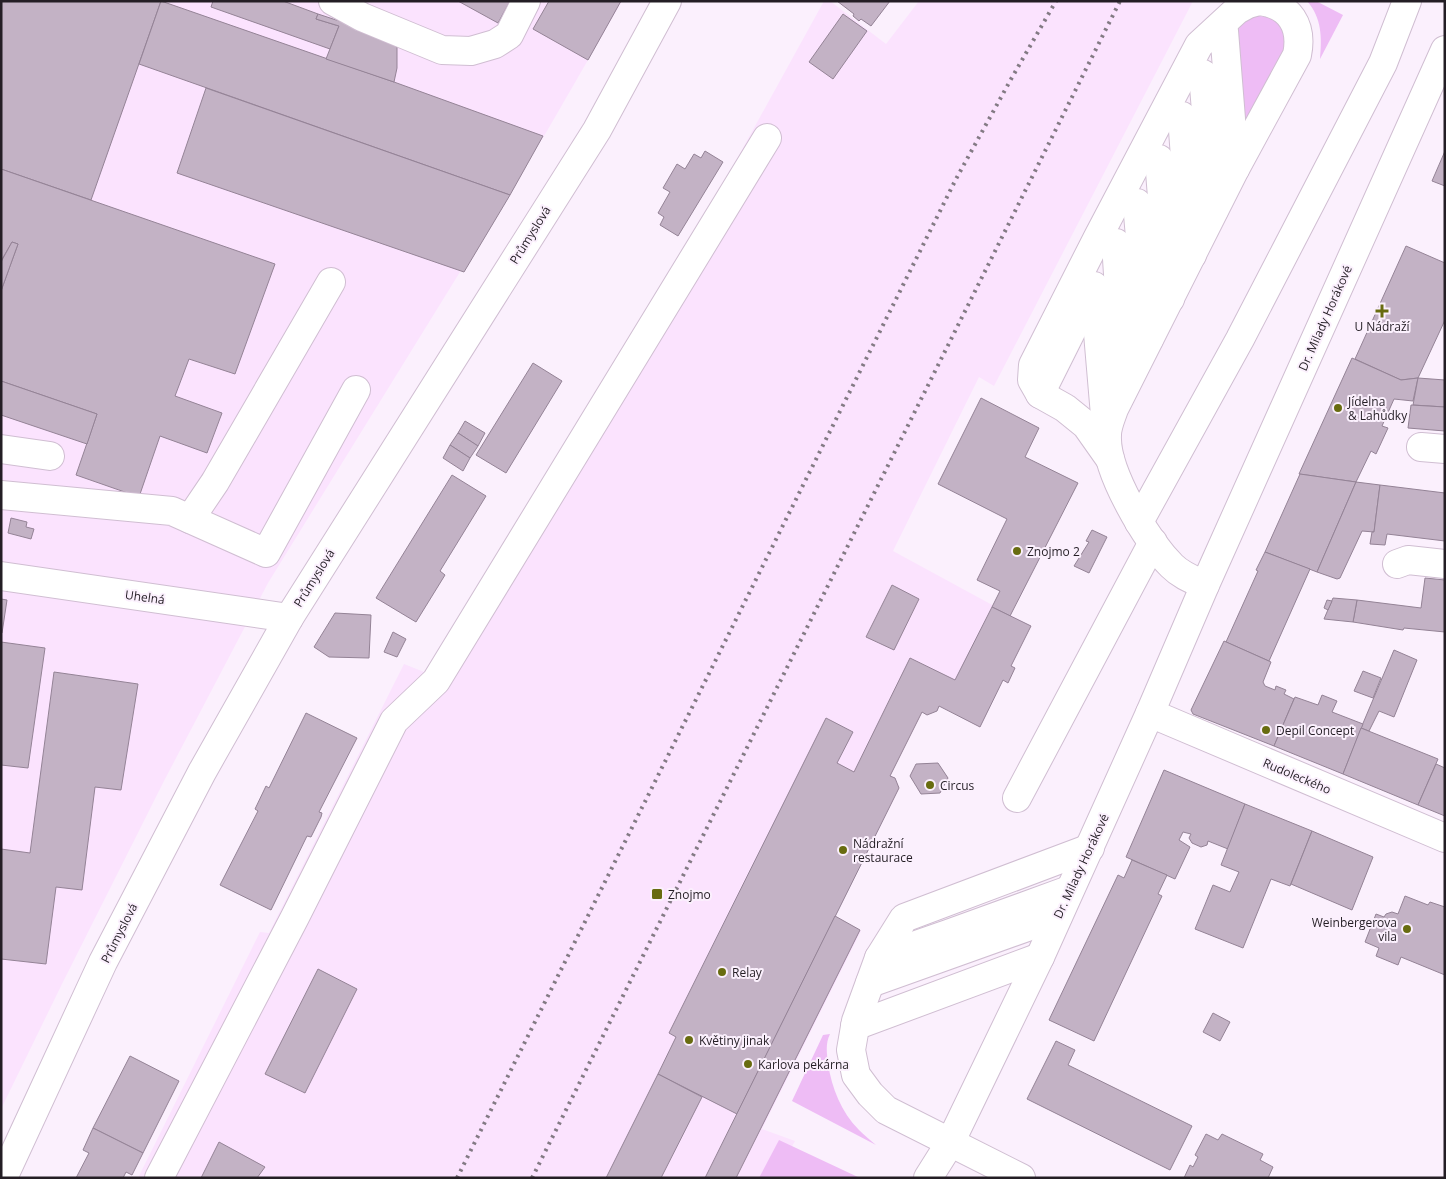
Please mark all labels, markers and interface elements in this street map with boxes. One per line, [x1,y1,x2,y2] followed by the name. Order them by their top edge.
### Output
[506,203,554,267] street label: Průmyslová
[1294,262,1356,373] street label: Dr. Milady Horákové
[1376,305,1388,317] marker: U Nádraží
[1354,318,1411,335] place label: U Nádraží
[1347,393,1408,424] place label: Jídelna & Lahůdky
[1332,402,1344,414] marker: Jídelna & Lahůdky
[1027,543,1080,560] place label: Znojmo 2
[1011,545,1023,557] marker: Znojmo 2
[290,546,338,610] street label: Průmyslová
[124,586,166,608] street label: Uhelná
[1276,722,1354,739] place label: Depil Concept
[1260,724,1272,736] marker: Depil Concept
[1260,754,1334,798] street label: Rudoleckého
[940,777,975,794] place label: Circus
[924,779,936,791] marker: Circus
[1049,811,1113,921] street label: Dr. Milady Horákové
[853,835,913,866] place label: Nádražní restaurace
[837,844,849,856] marker: Nádražní restaurace
[668,886,711,903] place label: Znojmo
[650,887,664,901] marker: Znojmo
[97,900,141,966] street label: Průmyslová
[1312,914,1397,945] place label: Weinbergerova vila
[1401,923,1413,935] marker: Weinbergerova vila
[732,964,763,981] place label: Relay
[716,966,728,978] marker: Relay
[699,1032,770,1049] place label: Květiny jinak
[683,1034,695,1046] marker: Květiny jinak
[758,1056,849,1073] place label: Karlova pekárna
[742,1058,754,1070] marker: Karlova pekárna

